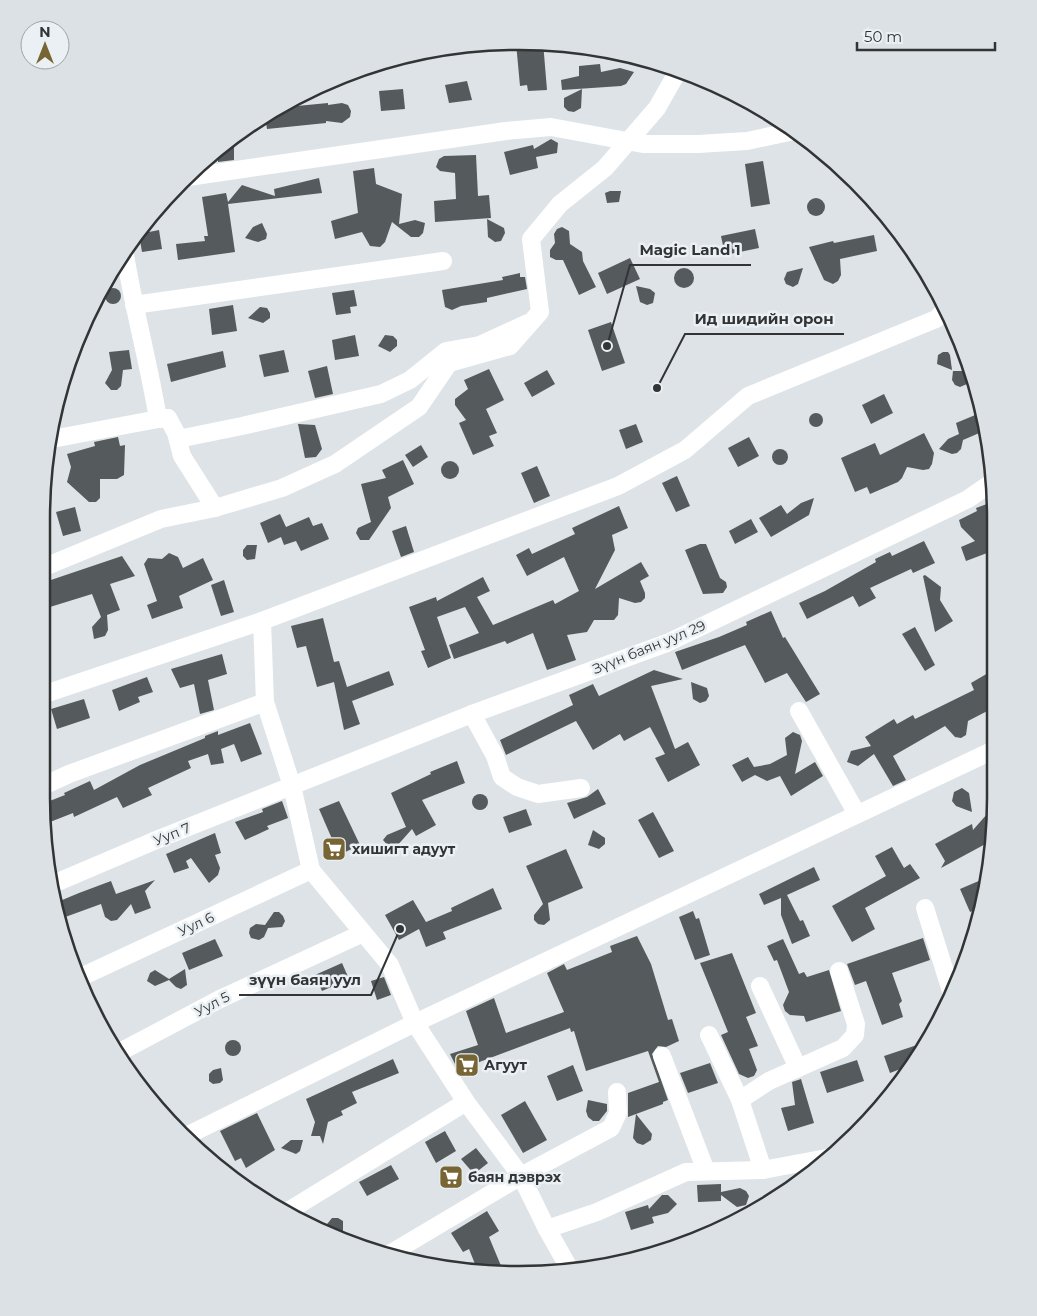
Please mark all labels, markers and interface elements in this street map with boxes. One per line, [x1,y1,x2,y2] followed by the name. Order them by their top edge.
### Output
[20,20,70,70] north arrow
[857,20,994,52] scale bar
[39,23,51,41] text: N
[864,27,902,46] text: 50 m
[630,235,751,265] callout: Magic Land 1
[639,240,741,259] text: Magic Land 1
[685,304,844,334] callout: Ид шидийн орон
[694,309,834,328] text: Ид шидийн орон
[590,616,708,678] street label: Зүүн баян уул 29
[151,818,193,850] street label: Ууп 7
[321,836,347,862] supermarket icon: хишигт адуут
[352,840,456,858] place label: хишигт адуут
[175,908,217,940] street label: Уул 6
[239,965,371,995] callout: зүүн баян уул
[249,970,361,989] text: зүүн баян уул
[191,987,233,1020] street label: Уул 5
[454,1052,480,1078] supermarket icon: Агуут
[484,1056,527,1074] place label: Агуут
[438,1164,464,1190] supermarket icon: баян дэврэх
[468,1168,562,1186] place label: баян дэврэх

